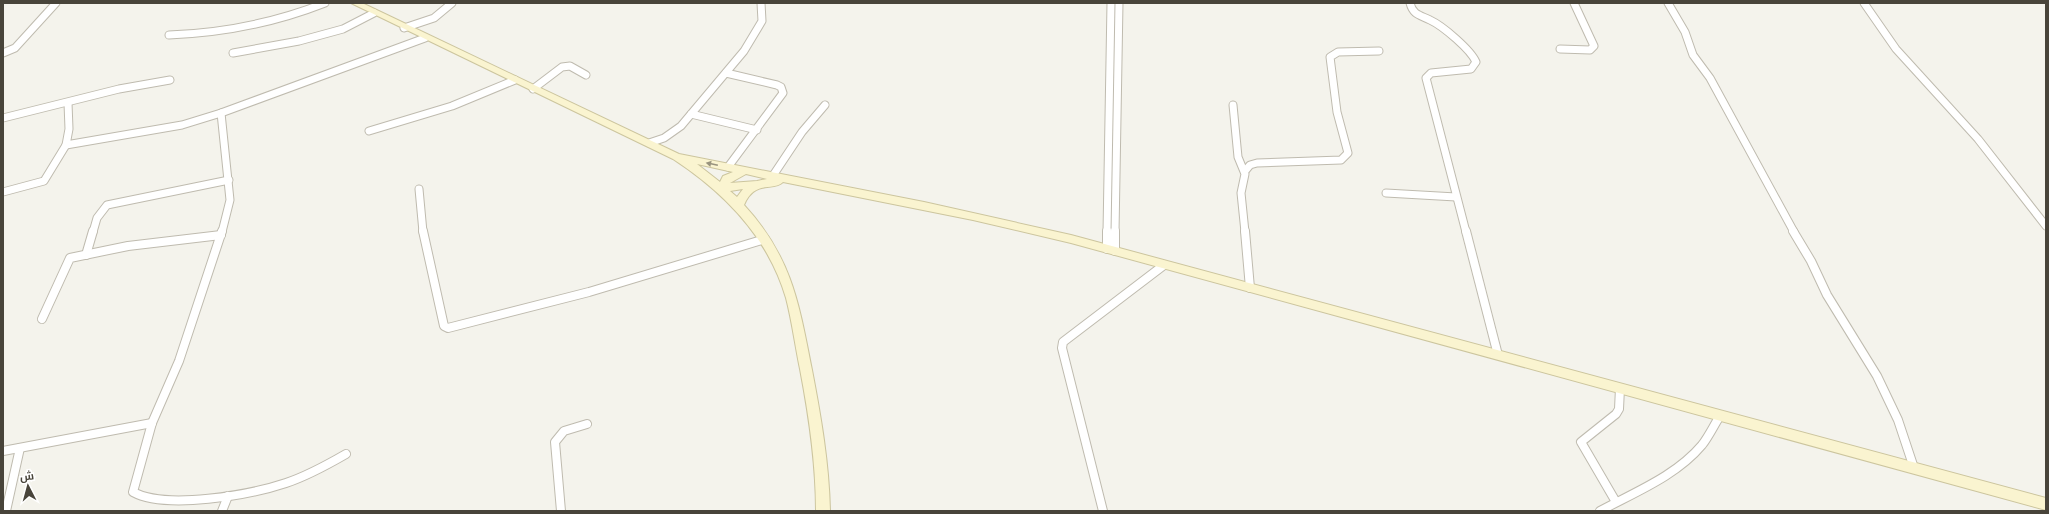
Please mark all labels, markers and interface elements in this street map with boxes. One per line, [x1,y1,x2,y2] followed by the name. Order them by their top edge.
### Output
[706,161,719,167] one-way arrow
[8,466,48,506] north arrow
[19,468,35,485] text: ش

